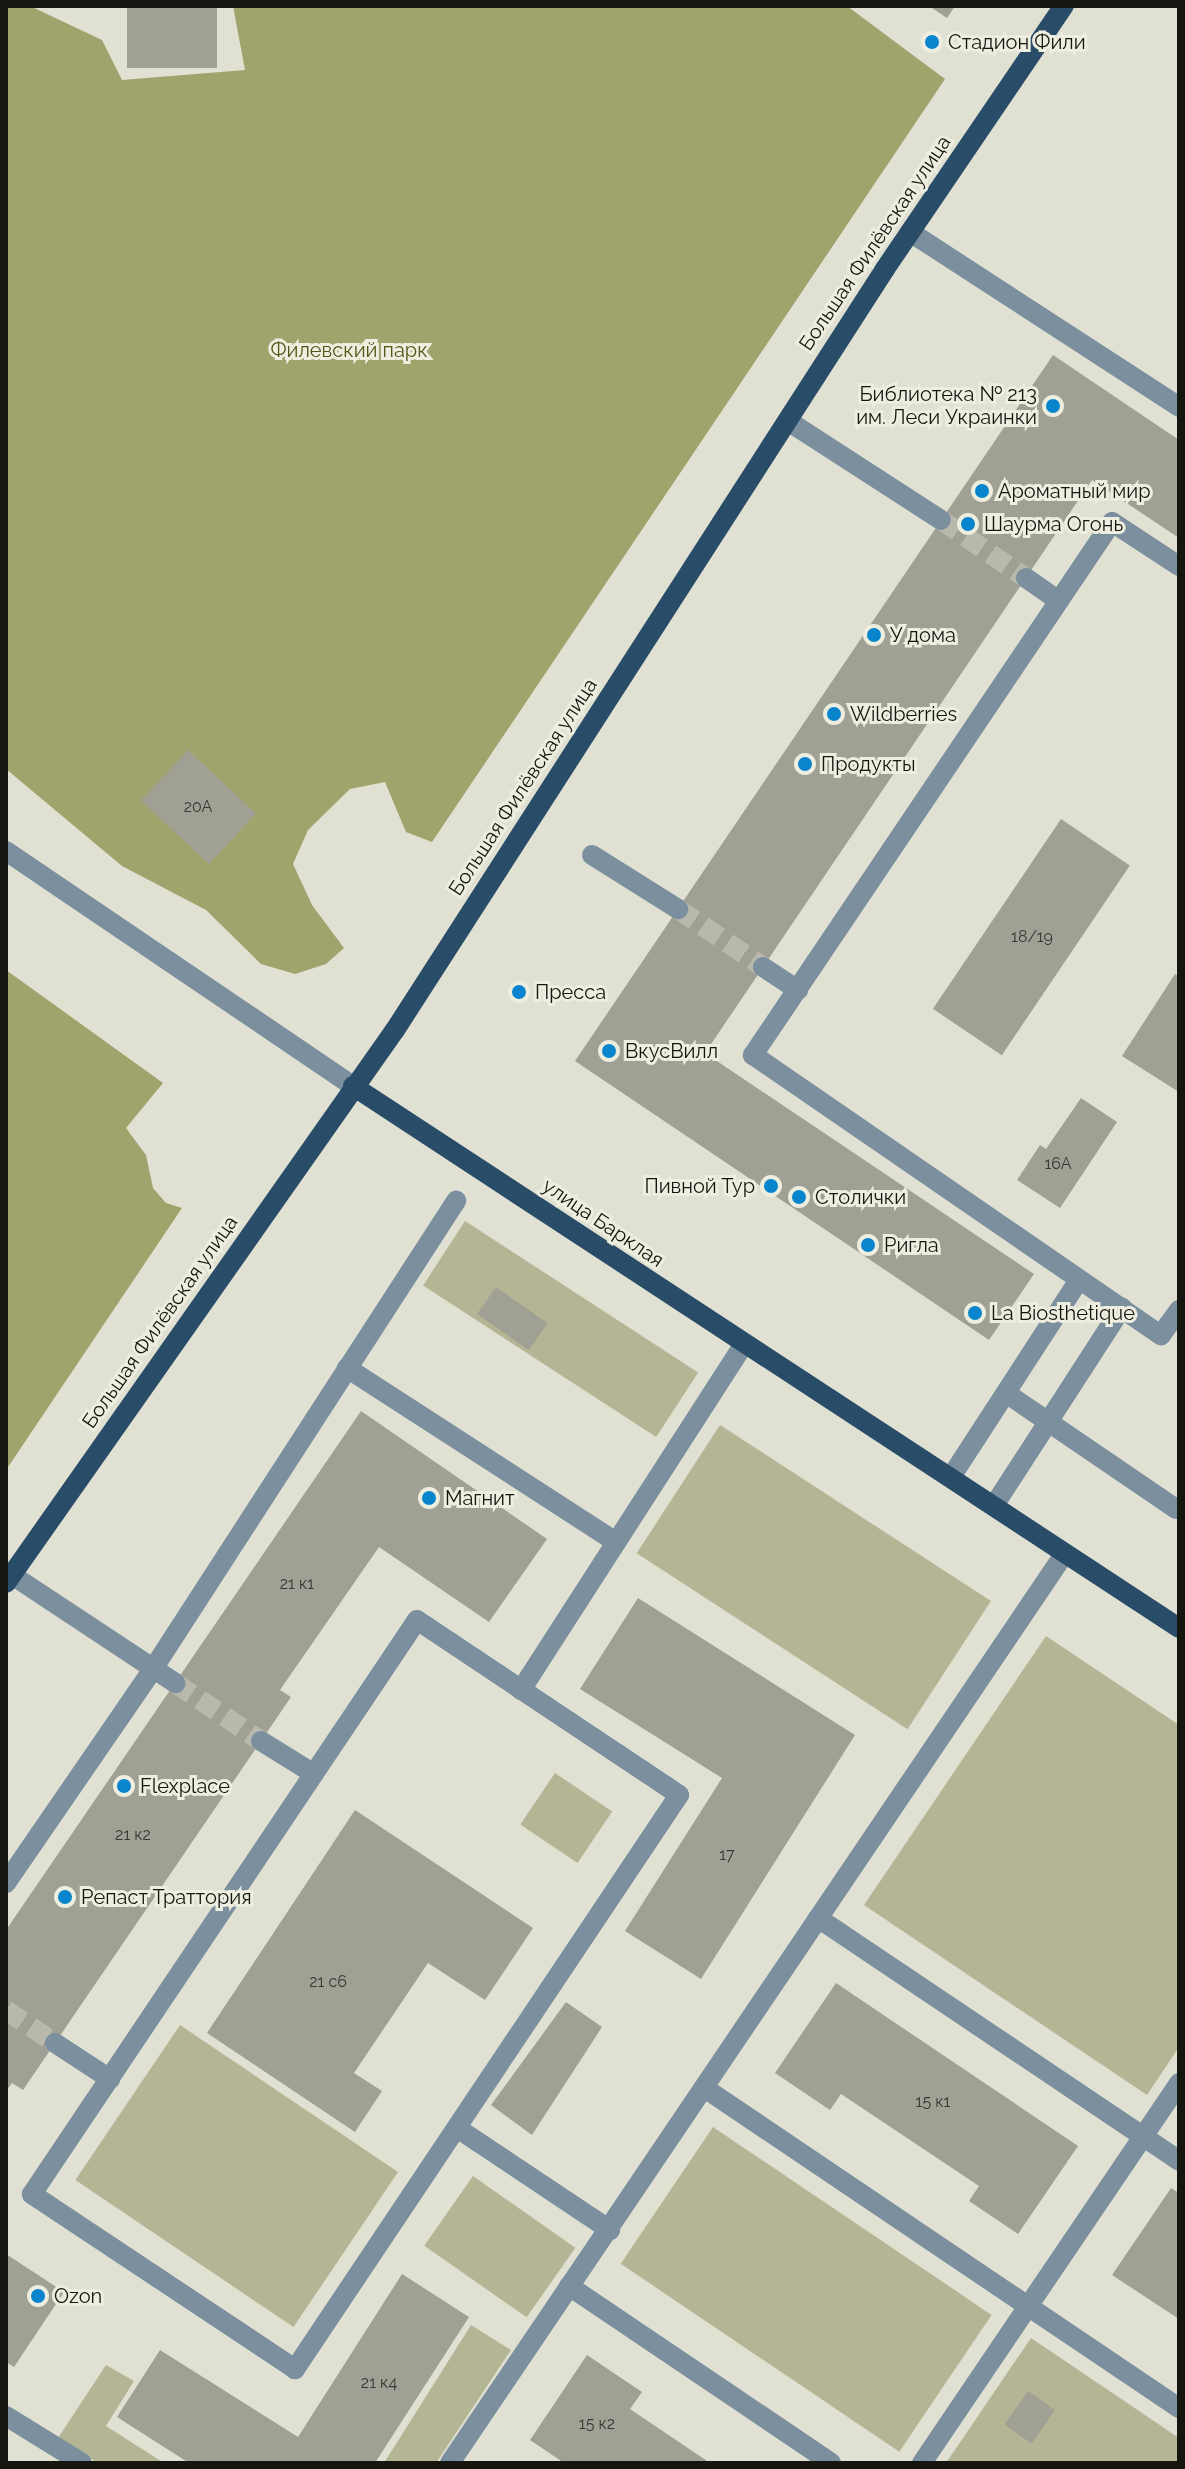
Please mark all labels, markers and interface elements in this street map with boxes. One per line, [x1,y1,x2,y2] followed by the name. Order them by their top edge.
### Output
[948,30,1086,54] place label: Стадион Фили
[923,33,941,51] marker: Стадион Фили
[794,131,956,355] street label: Большая Филёвская улица
[270,338,428,362] park label: Филевский парк
[856,382,1037,429] place label: Библиотека № 213 им. Леси Украинки
[1044,397,1062,415] marker: Библиотека № 213 им. Леси Украинки
[998,479,1150,503] place label: Ароматный мир
[973,482,991,500] marker: Ароматный мир
[984,512,1123,536] place label: Шаурма Огонь
[959,515,977,533] marker: Шаурма Огонь
[890,623,956,647] place label: У дома
[865,626,883,644] marker: У дома
[444,674,602,900] street label: Большая Филёвская улица
[850,702,957,726] place label: Wildberries
[825,705,843,723] marker: Wildberries
[821,752,915,776] place label: Продукты
[796,755,814,773] marker: Продукты
[184,797,212,817] house number: 20А
[1011,927,1053,947] house number: 18/19
[535,980,606,1004] place label: Пресса
[510,983,528,1001] marker: Пресса
[625,1039,718,1063] place label: ВкусВилл
[600,1042,618,1060] marker: ВкусВилл
[1044,1154,1072,1174] house number: 16А
[538,1174,668,1272] street label: улица Барклая
[644,1174,755,1198] place label: Пивной Тур
[762,1177,780,1195] marker: Пивной Тур
[815,1185,906,1209] place label: Столички
[790,1188,808,1206] marker: Столички
[77,1211,243,1433] street label: Большая Филёвская улица
[884,1233,939,1257] place label: Ригла
[859,1236,877,1254] marker: Ригла
[991,1301,1135,1325] place label: La Biosthetique
[966,1304,984,1322] marker: La Biosthetique
[445,1486,515,1510] place label: Магнит
[420,1489,438,1507] marker: Магнит
[280,1574,314,1594] house number: 21 к1
[140,1774,230,1798] place label: Flexplace
[115,1777,133,1795] marker: Flexplace
[115,1825,151,1845] house number: 21 к2
[719,1845,735,1865] house number: 17
[81,1885,252,1909] place label: Репаст Траттория
[56,1888,74,1906] marker: Репаст Траттория
[309,1972,347,1992] house number: 21 с6
[916,2092,950,2112] house number: 15 к1
[54,2284,102,2308] place label: Ozon
[29,2287,47,2305] marker: Ozon
[361,2373,397,2393] house number: 21 к4
[579,2414,615,2434] house number: 15 к2

